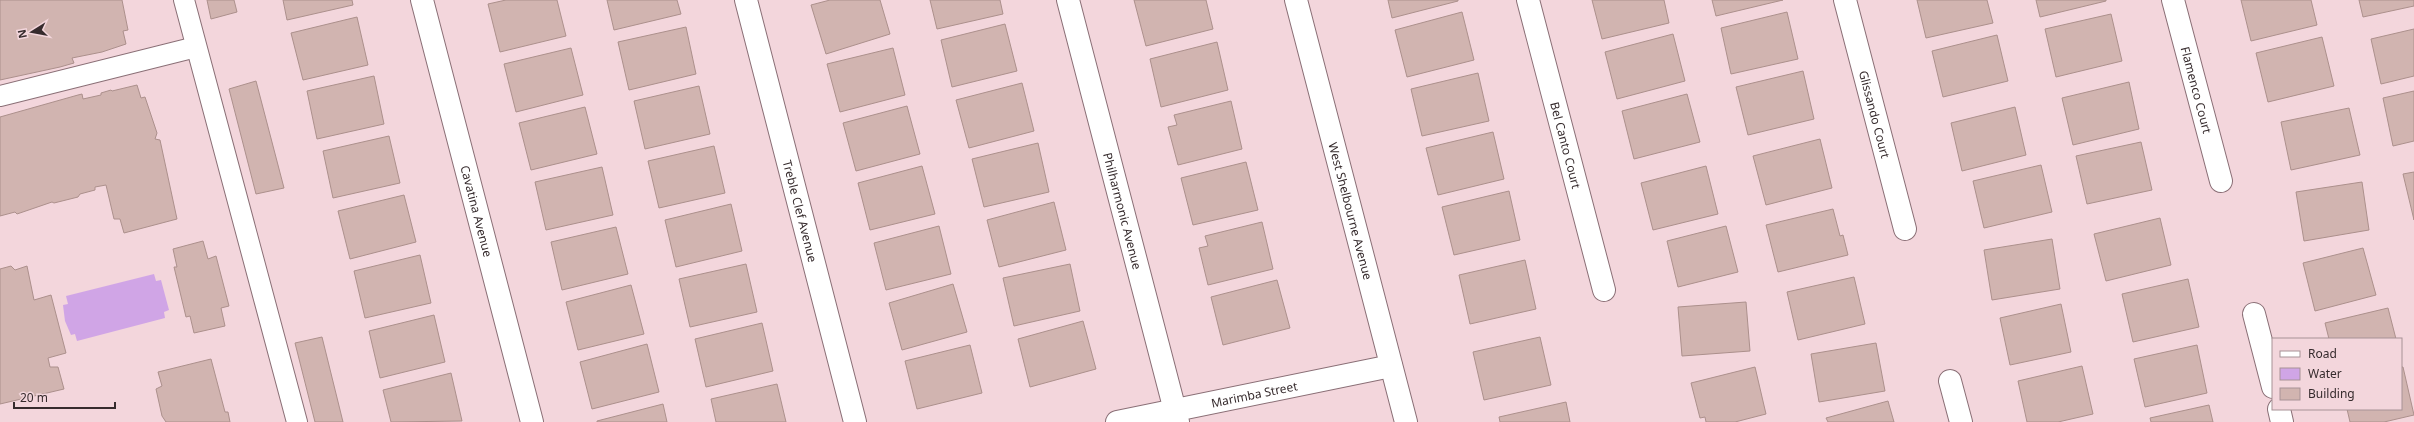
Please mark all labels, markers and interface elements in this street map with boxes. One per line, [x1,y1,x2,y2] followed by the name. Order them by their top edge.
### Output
[12,12,52,52] north arrow
[13,28,30,40] text: N
[2177,45,2217,136] street label: Flamenco Court
[1855,68,1895,160] street label: Glissando Court
[1547,100,1586,191] street label: Bel Canto Court
[1325,140,1377,282] street label: West Shelbourne Avenue
[1100,151,1146,271] street label: Philharmonic Avenue
[779,158,822,264] street label: Treble Clef Avenue
[457,163,497,259] street label: Cavatina Avenue
[2272,338,2402,410] legend
[2308,345,2337,362] text: Road
[2308,365,2342,382] text: Water
[1209,377,1299,411] street label: Marimba Street
[14,384,115,410] scale bar
[2308,385,2355,402] text: Building
[20,389,48,406] text: 20 m

